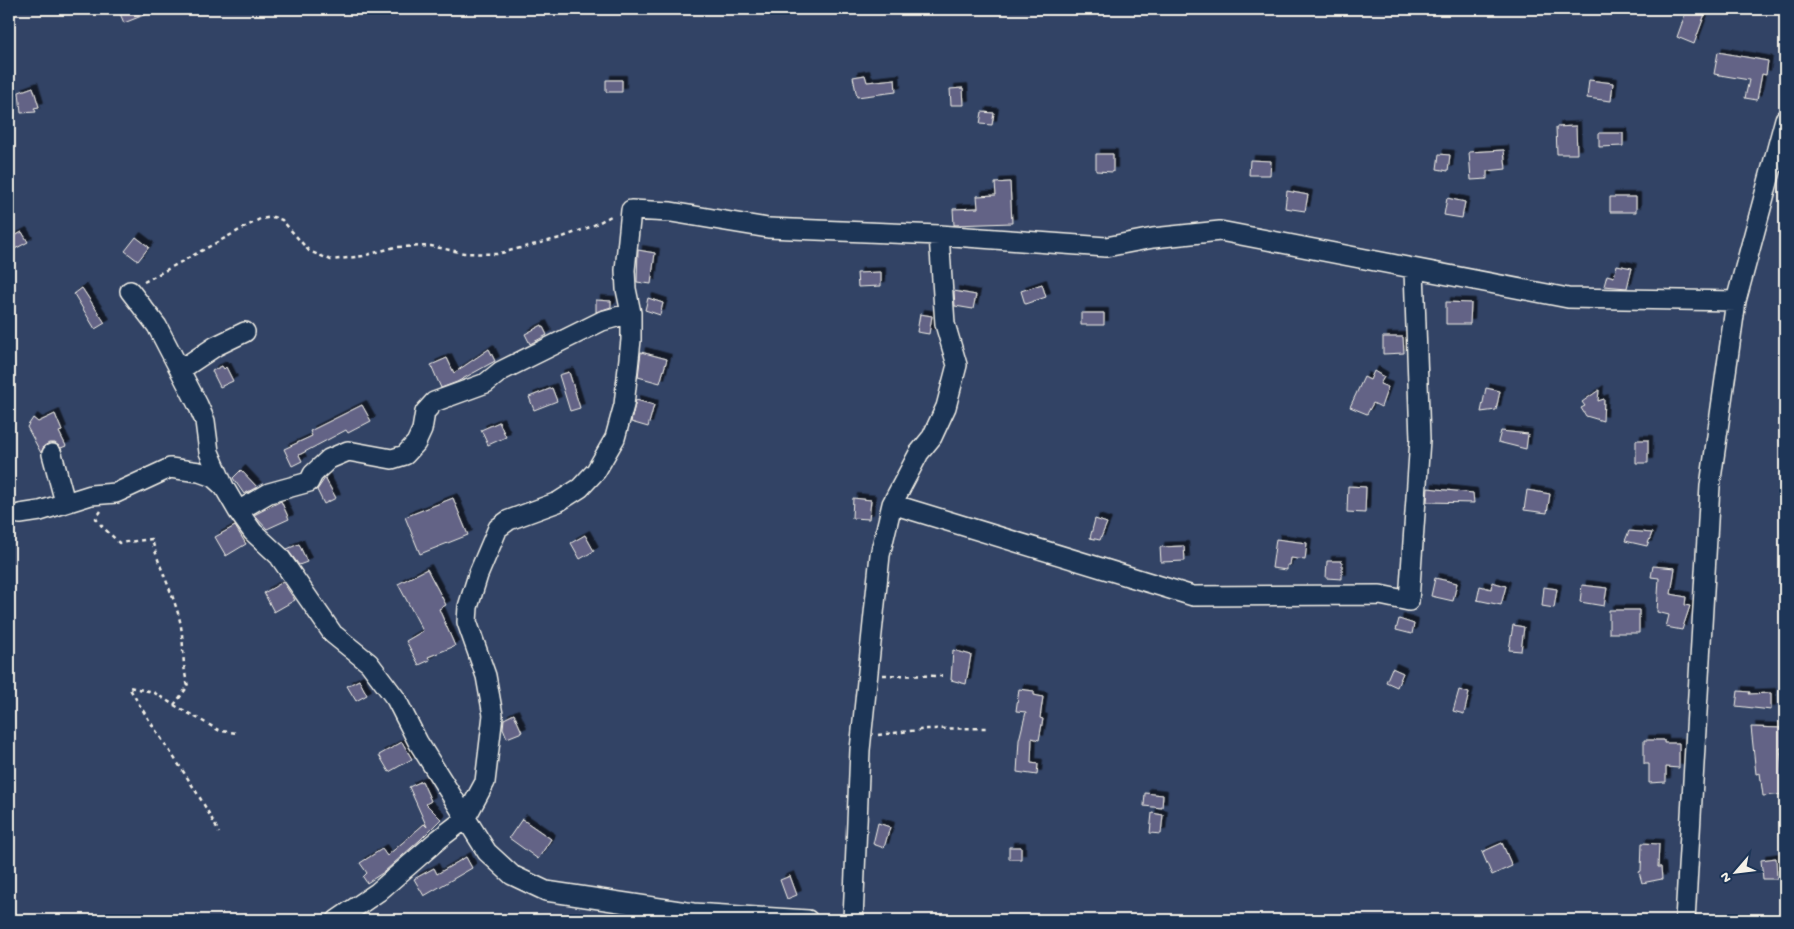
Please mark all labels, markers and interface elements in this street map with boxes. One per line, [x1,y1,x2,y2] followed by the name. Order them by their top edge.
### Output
[1712,846,1762,896] north arrow
[1717,869,1736,885] text: N

